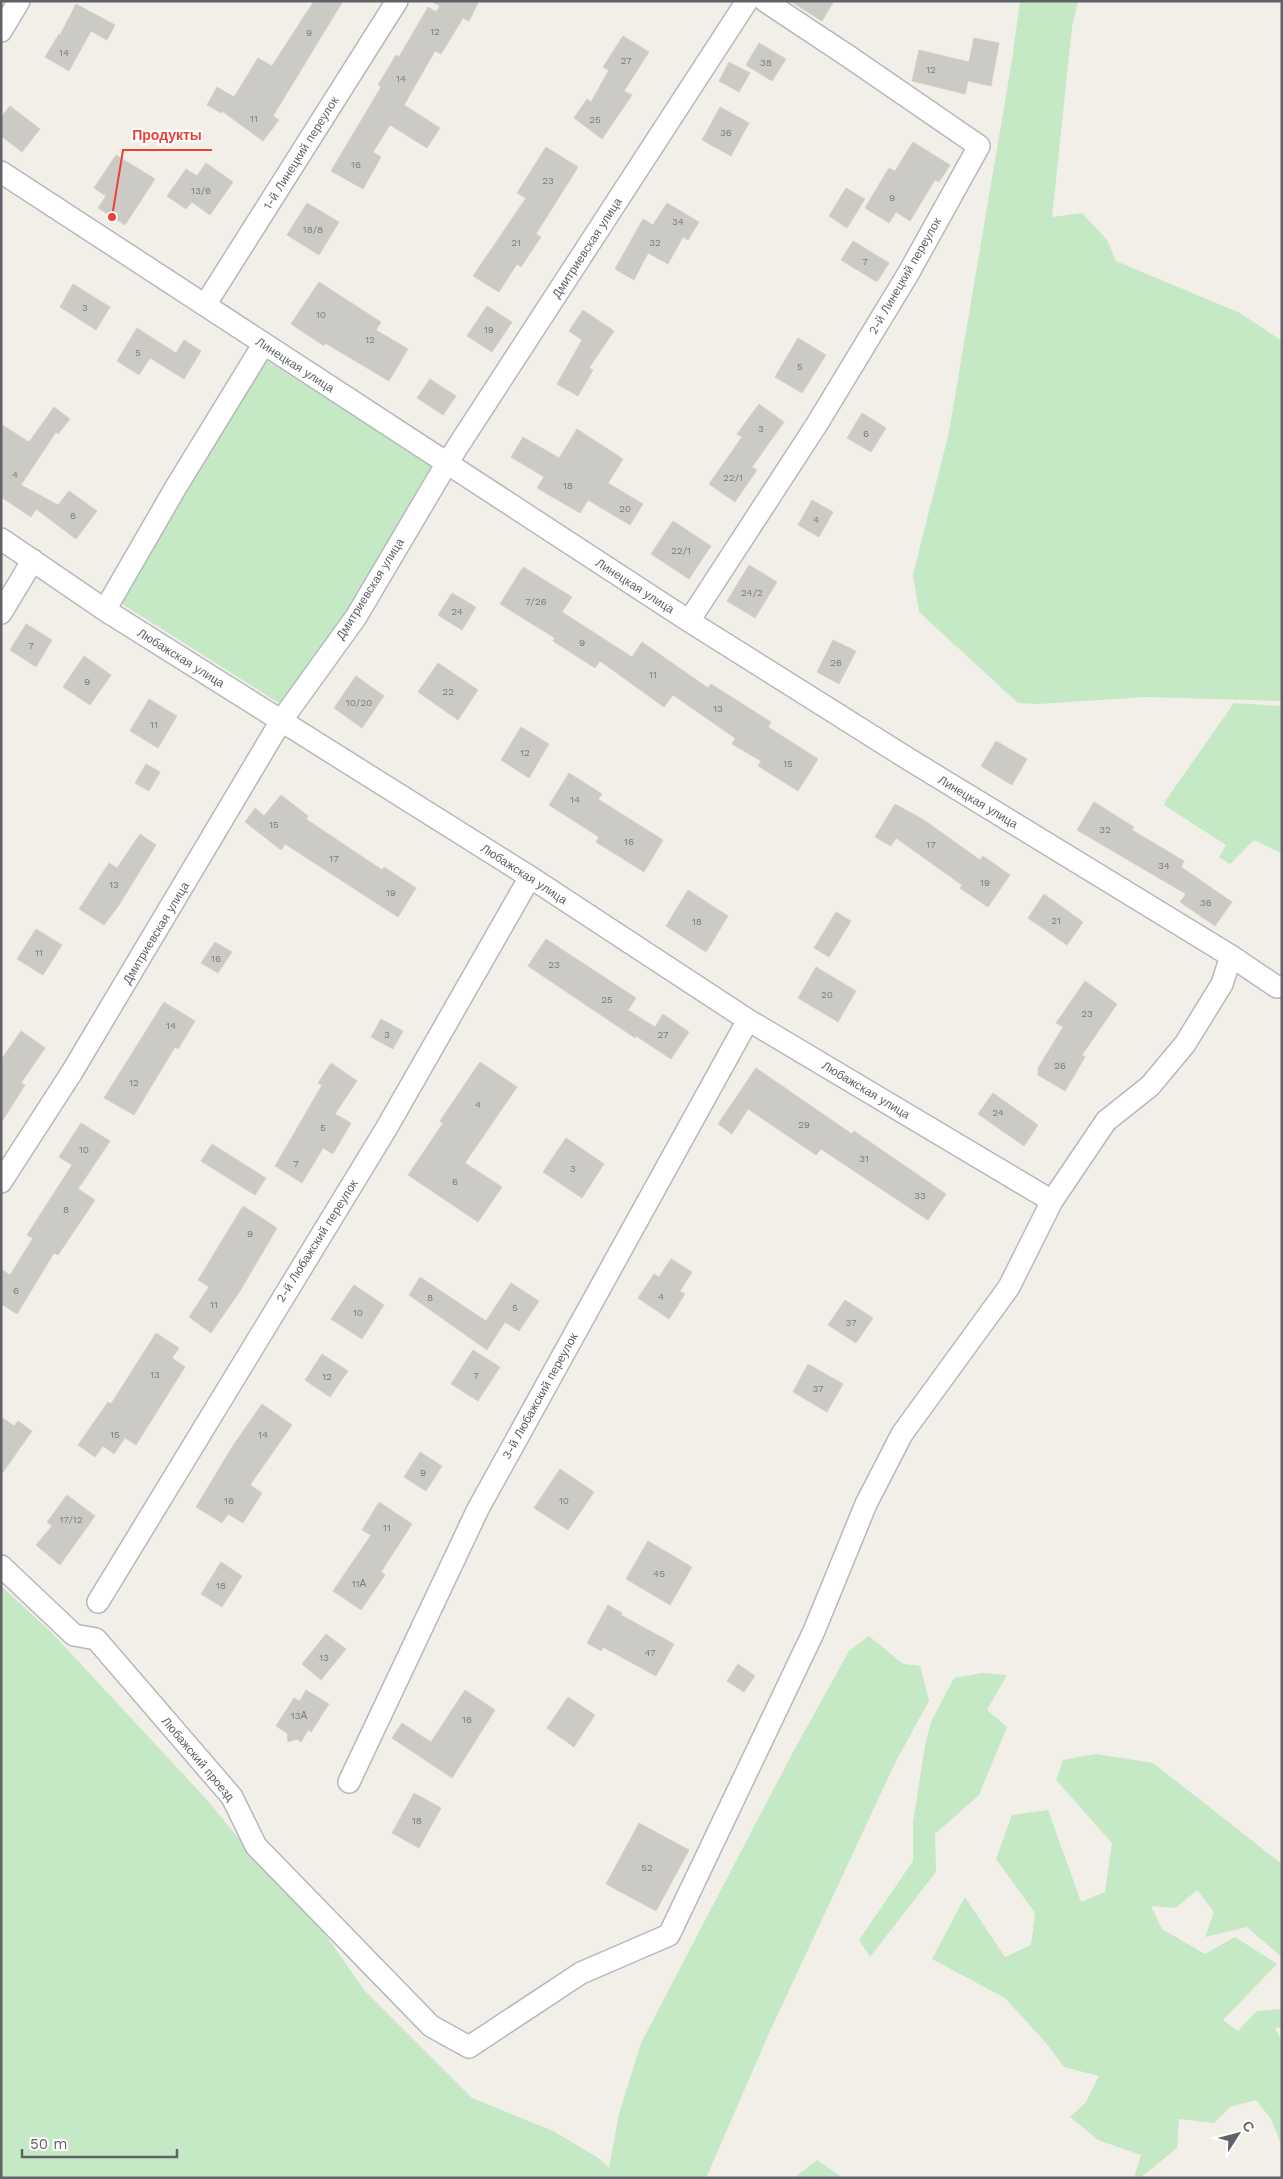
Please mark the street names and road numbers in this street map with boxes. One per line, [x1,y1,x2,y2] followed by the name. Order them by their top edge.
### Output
[261,93,342,212] street label: 1-й Линецкий переулок
[549,195,625,301] street label: Дмитриевская улица
[866,215,945,337] street label: 2-й Линецкий переулок
[253,334,337,396] street label: Линецкая улица
[333,536,407,642] street label: Дмитриевская улица
[593,555,677,617] street label: Линецкая улица
[135,626,227,691] street label: Любажская улица
[936,773,1021,831] street label: Линецкая улица
[478,841,570,907] street label: Любажская улица
[120,879,192,987] street label: Дмитриевская улица
[820,1058,913,1122] street label: Любажская улица
[273,1177,361,1305] street label: 2-й Любажский переулок
[499,1330,581,1461] street label: 3-й Любажский переулок
[159,1714,237,1804] street label: Любажский проезд

